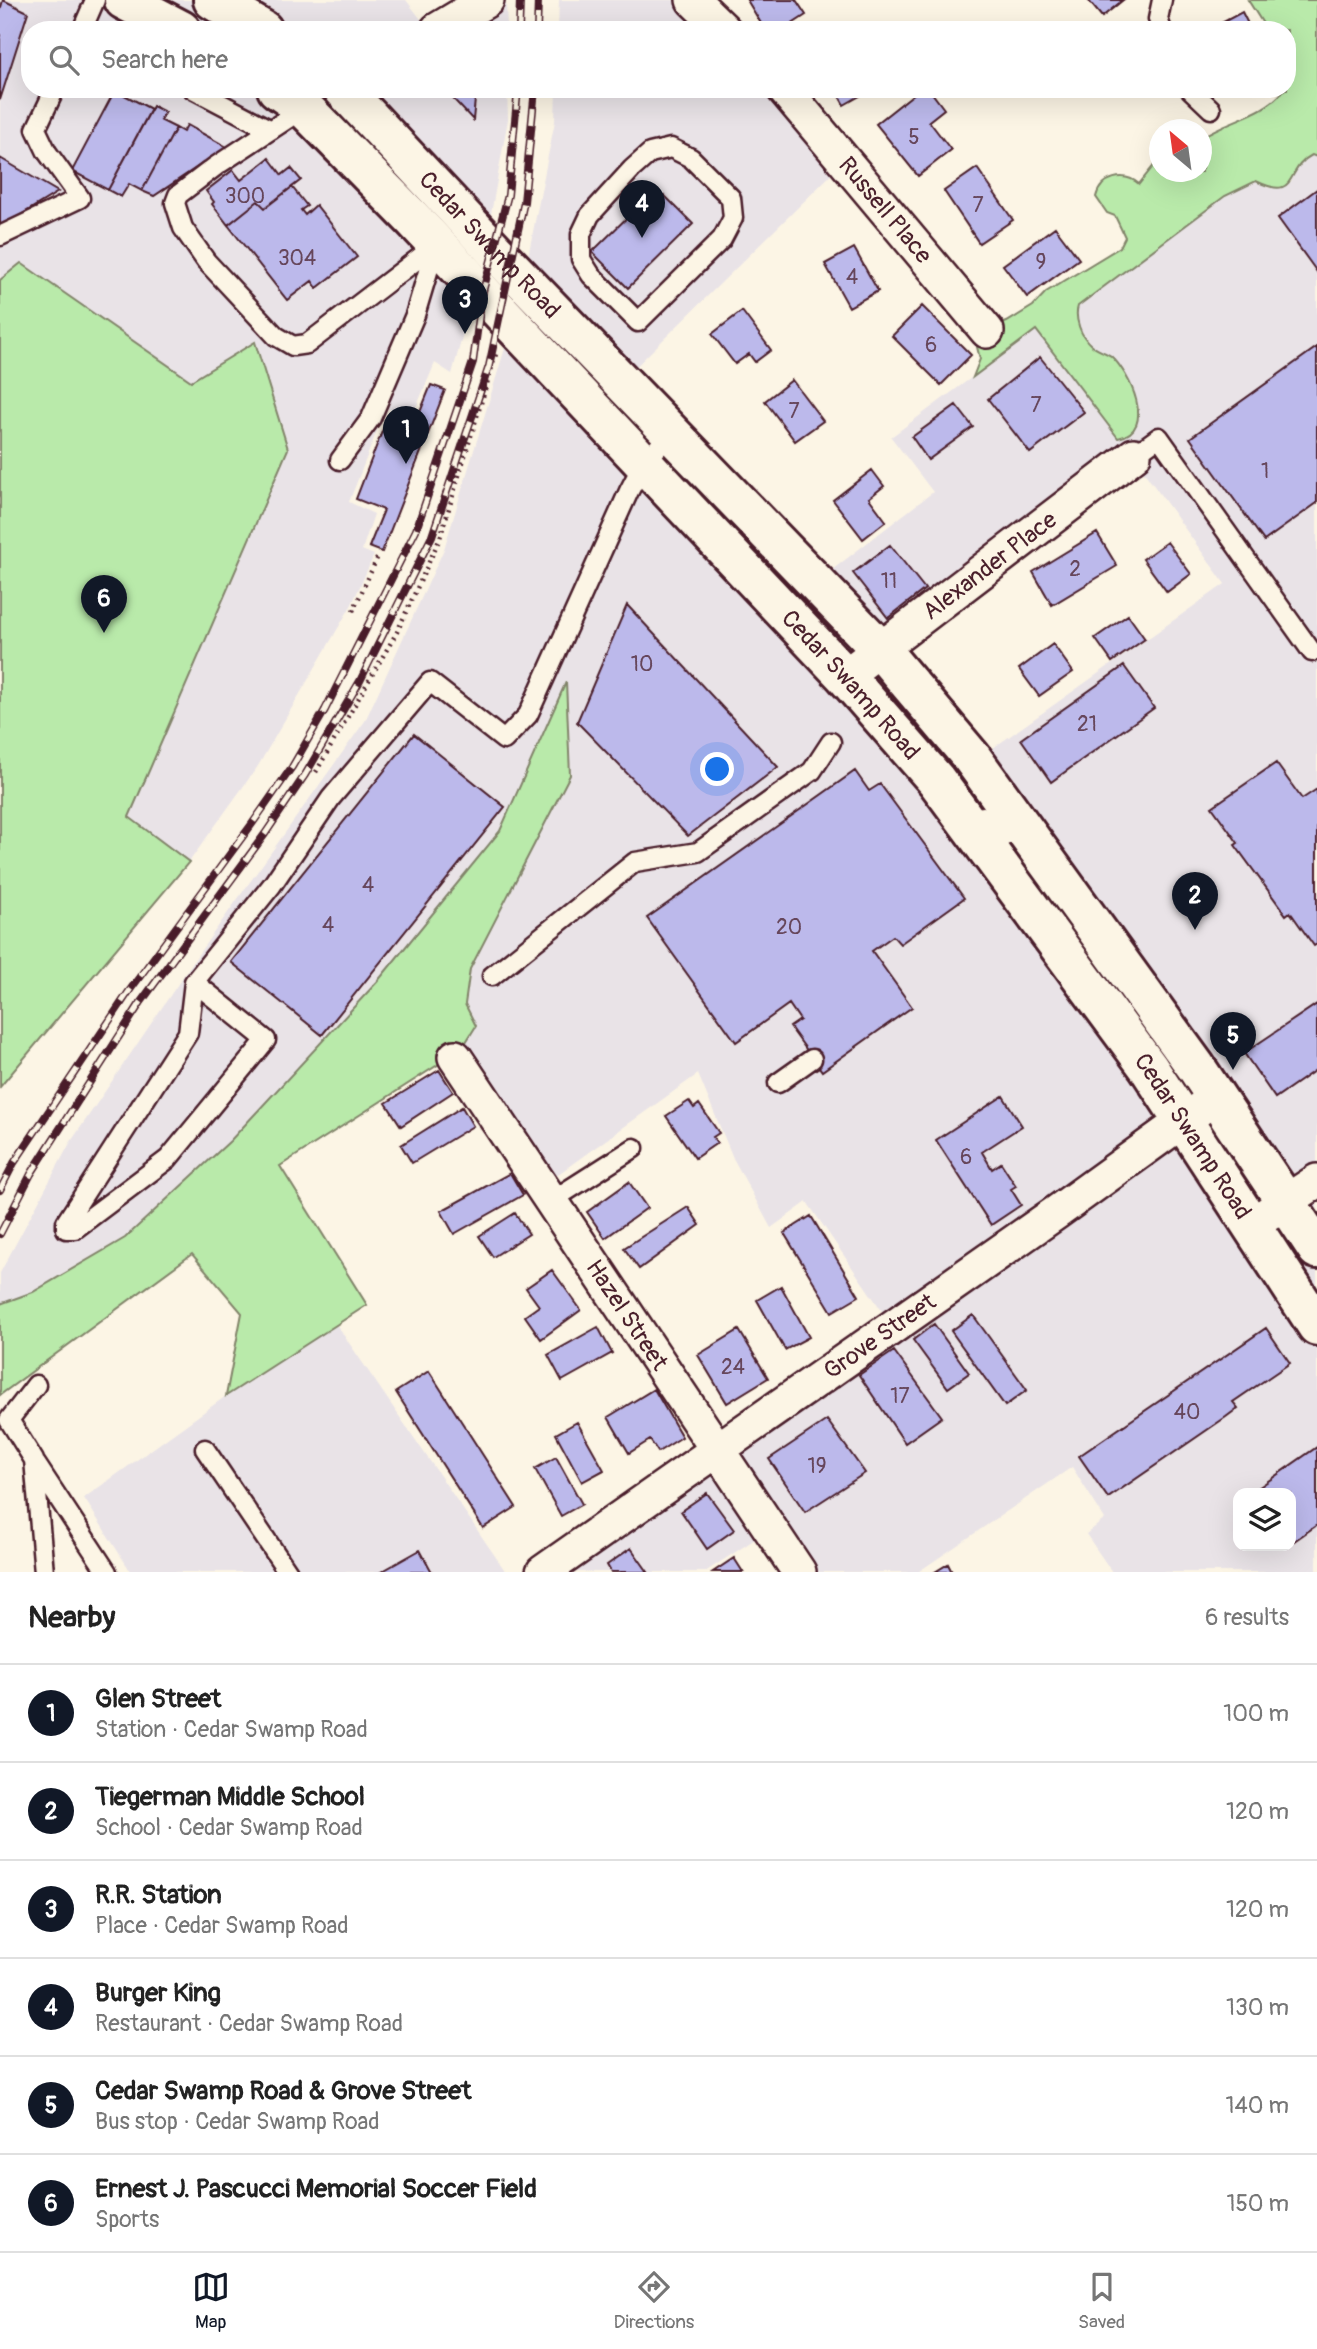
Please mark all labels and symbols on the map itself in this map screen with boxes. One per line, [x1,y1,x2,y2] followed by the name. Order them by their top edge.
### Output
[1149,119,1212,182] north arrow
[908,124,920,151] house number: 5
[833,151,939,269] street label: Russell Place
[413,165,567,324] street label: Cedar Swamp Road
[619,180,665,238] pin: 4
[225,183,265,210] house number: 300
[972,192,984,219] house number: 7
[278,245,316,272] house number: 304
[1036,249,1046,276] house number: 9
[846,264,858,291] house number: 4
[442,276,488,334] pin: 3
[925,332,937,359] house number: 6
[1030,392,1042,419] house number: 7
[788,398,800,425] house number: 7
[383,406,429,464] pin: 1
[1261,458,1269,485] house number: 1
[917,505,1062,626] street label: Alexander Place
[1069,556,1081,583] house number: 2
[881,568,897,595] house number: 11
[81,575,127,633] pin: 6
[776,604,926,766] street label: Cedar Swamp Road
[631,651,653,678] house number: 10
[1077,711,1097,738] house number: 21
[700,752,734,786] your location
[362,872,374,899] house number: 4
[1172,872,1218,930] pin: 2
[322,912,334,939] house number: 4
[776,914,802,941] house number: 20
[1210,1012,1256,1070] pin: 5
[1128,1047,1258,1225] street label: Cedar Swamp Road
[960,1144,972,1171] house number: 6
[580,1254,675,1376] street label: Hazel Street
[818,1287,941,1385] street label: Grove Street
[721,1354,745,1381] house number: 24
[890,1383,910,1410] house number: 17
[1174,1399,1200,1426] house number: 40
[807,1453,827,1480] house number: 19

